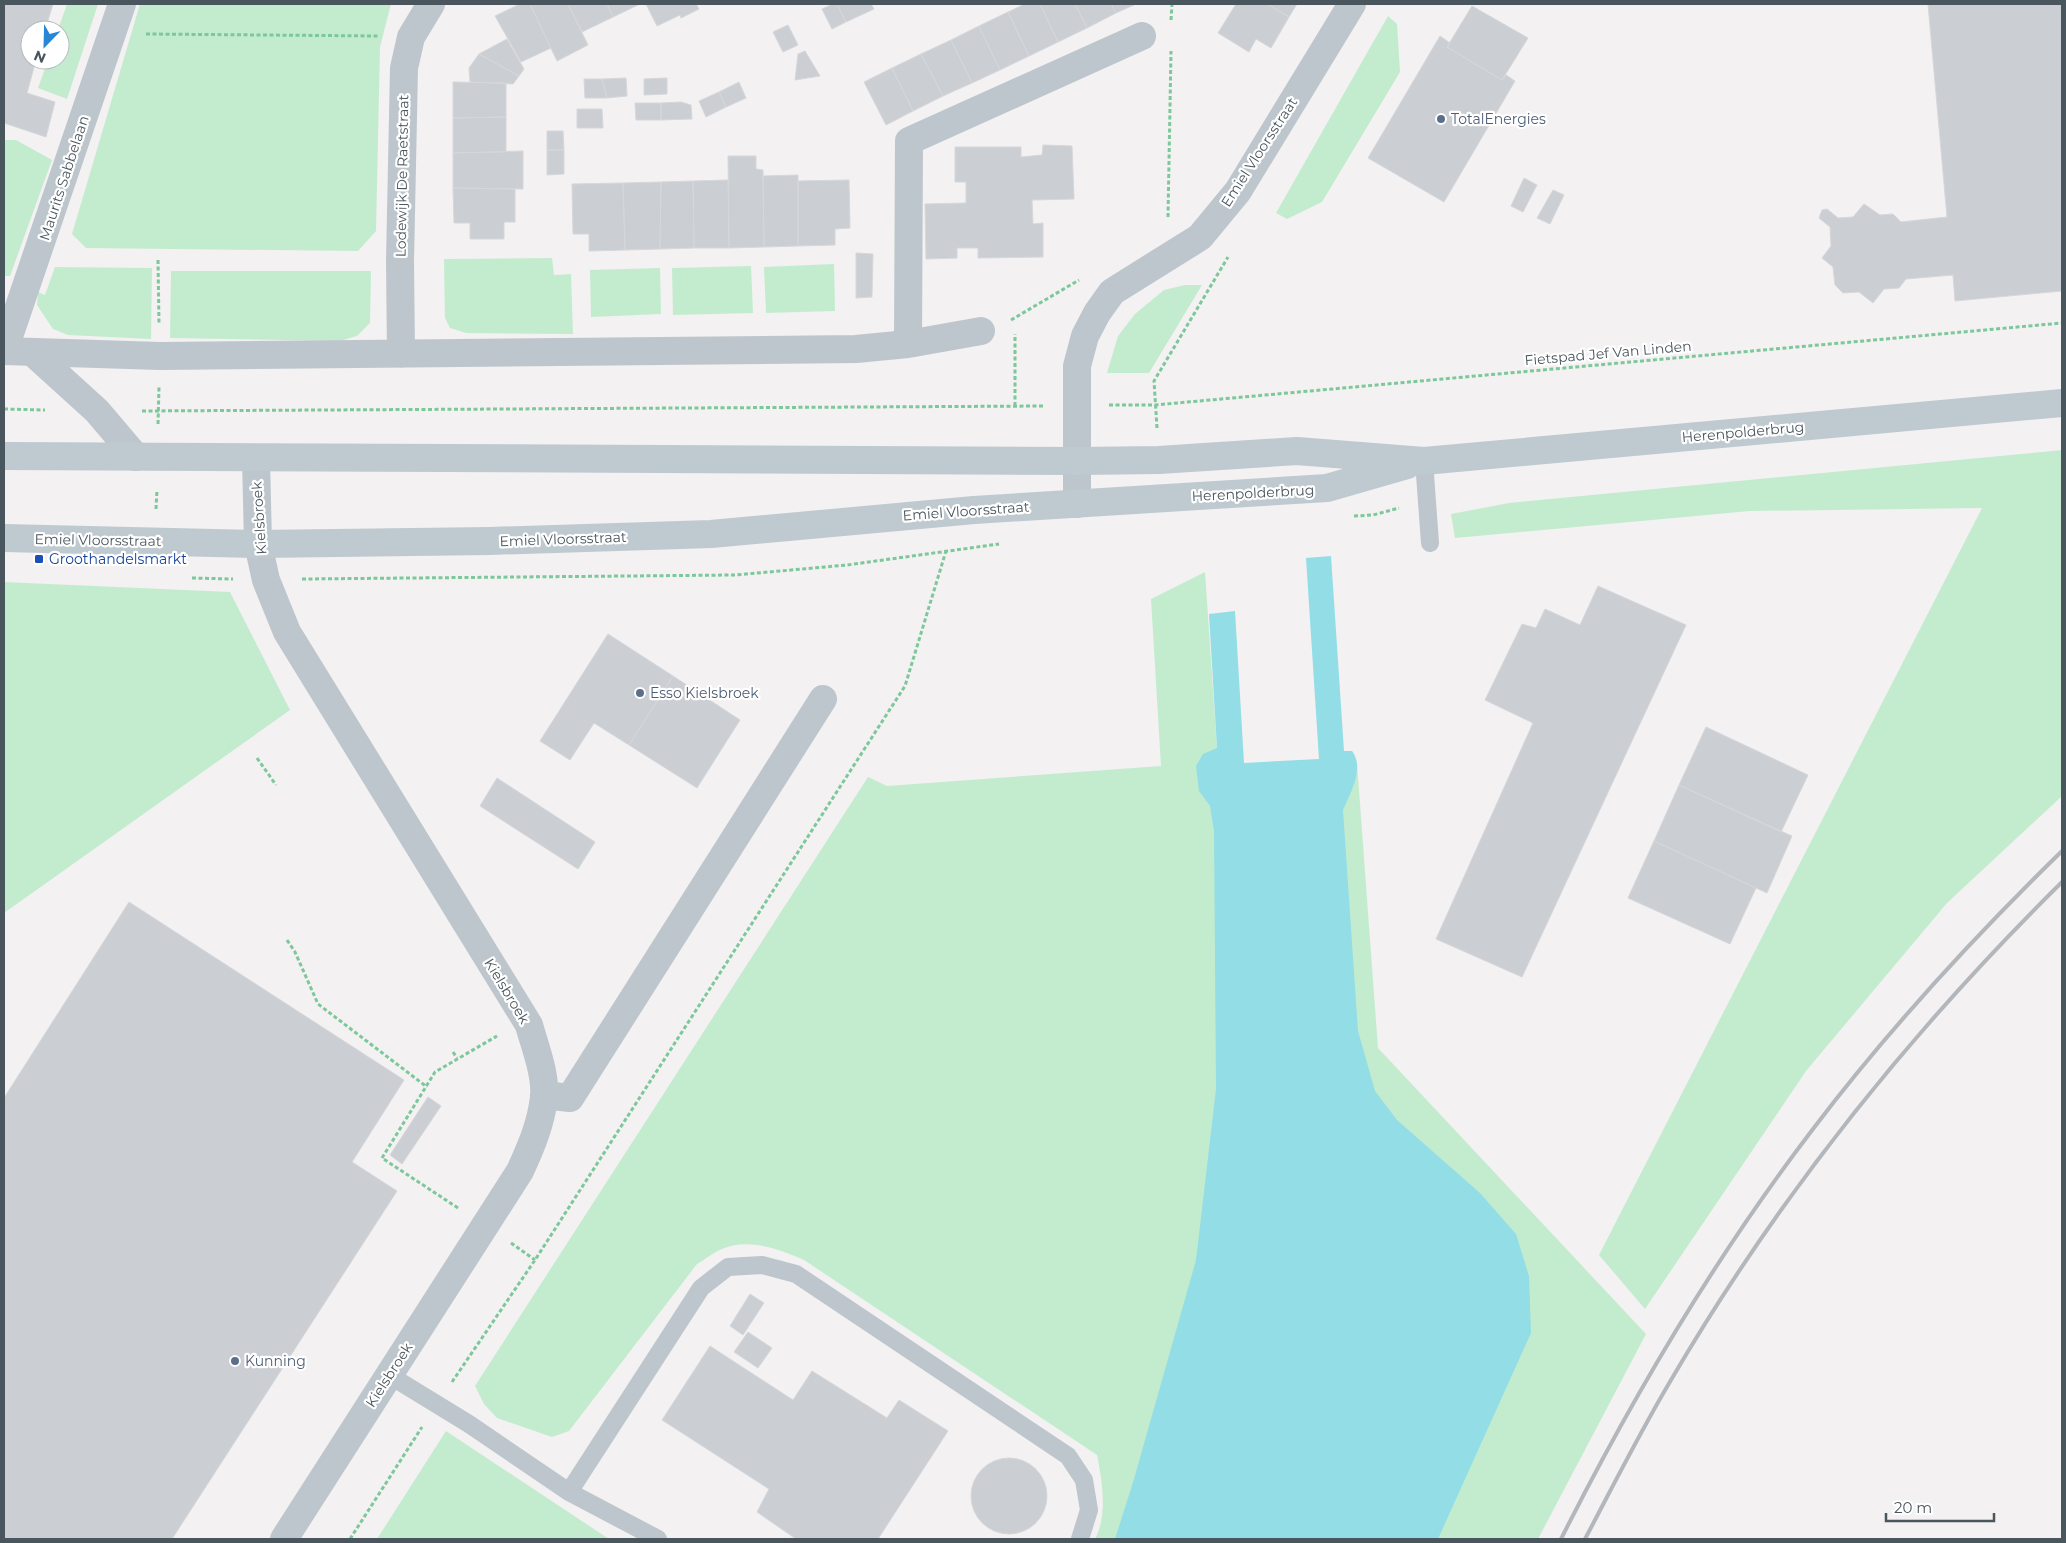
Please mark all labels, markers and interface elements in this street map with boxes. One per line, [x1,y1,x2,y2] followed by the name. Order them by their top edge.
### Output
[20,20,70,70] north arrow
[31,46,49,67] text: N
[392,94,412,257] street label: Lodewijk De Raetstraat
[1217,94,1301,210] street label: Emiel Vloorsstraat
[1451,110,1546,128] place label: TotalEnergies
[35,113,93,243] street label: Maurits Sabbelaan
[1435,113,1447,125] marker: TotalEnergies
[1524,337,1692,369] street label: Fietspad Jef Van Linden
[1681,418,1805,446] street label: Herenpolderbrug
[247,480,271,555] street label: Kielsbroek
[1191,481,1315,505] street label: Herenpolderbrug
[902,498,1030,524] street label: Emiel Vloorsstraat
[499,528,627,550] street label: Emiel Vloorsstraat
[34,530,162,550] street label: Emiel Vloorsstraat
[49,550,187,568] place label: Groothandelsmarkt
[33,553,45,565] marker: Groothandelsmarkt
[650,684,759,702] place label: Esso Kielsbroek
[634,687,646,699] marker: Esso Kielsbroek
[480,955,534,1028] street label: Kielsbroek
[361,1339,417,1411] street label: Kielsbroek
[245,1352,306,1370] place label: Kunning
[229,1355,241,1367] marker: Kunning
[1886,1490,1994,1522] scale bar
[1894,1498,1932,1517] text: 20 m

